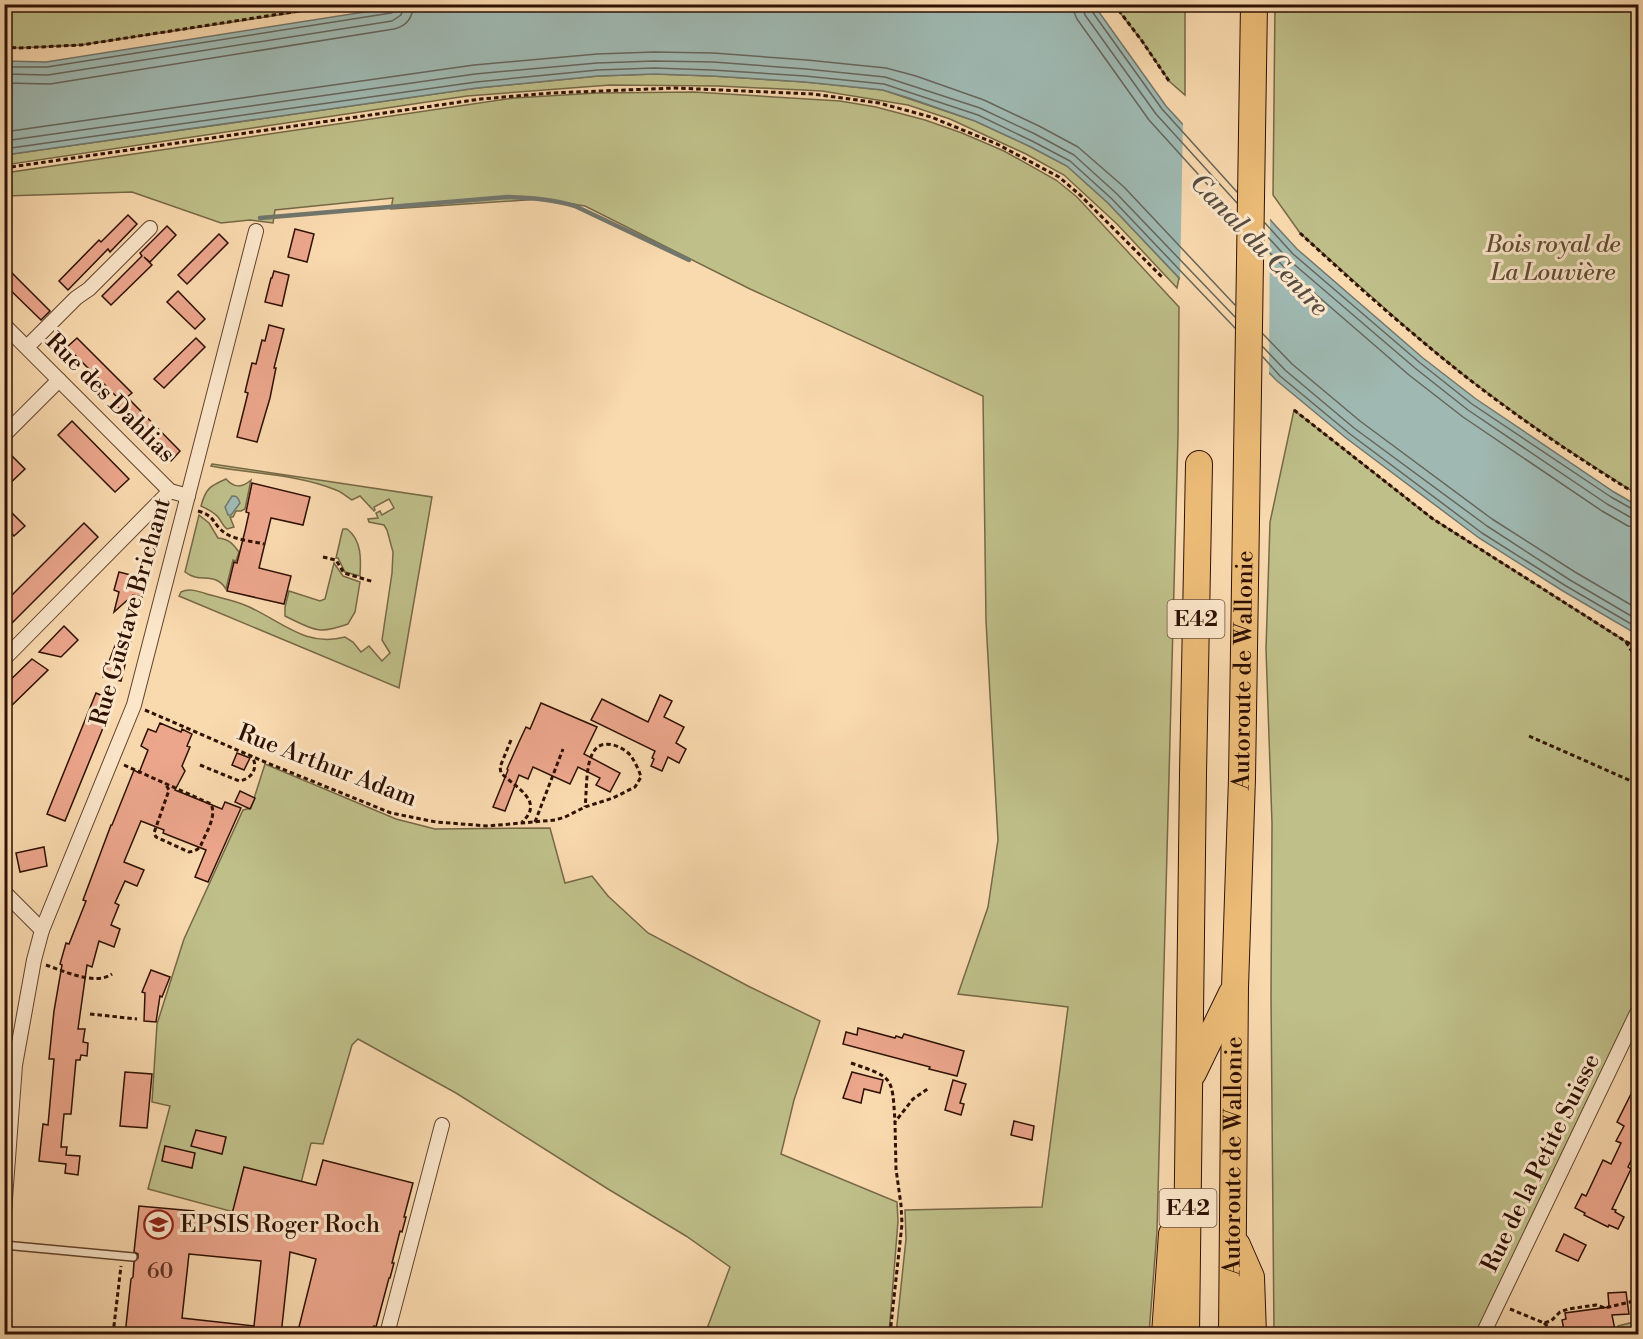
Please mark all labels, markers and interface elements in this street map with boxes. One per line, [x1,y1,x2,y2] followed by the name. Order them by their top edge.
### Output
[1183,167,1335,323] water label: Canal du Centre
[1485,230,1620,288] park label: Bois royal de La Louvière
[39,327,181,469] street label: Rue des Dahlias
[84,494,178,729] street label: Rue Gustave Brichant
[1227,550,1261,791] street label: Autoroute de Wallonie
[1168,600,1224,638] road number: E42
[233,718,421,814] street label: Rue Arthur Adam
[1217,1036,1250,1277] street label: Autoroute de Wallonie
[1475,1049,1607,1277] street label: Rue de la Petite Suisse
[1160,1189,1216,1227] road number: E42
[143,1209,175,1241] school or university icon: EPSIS Roger Roch
[180,1210,380,1240] place label: EPSIS Roger Roch
[147,1259,173,1285] house number: 60

